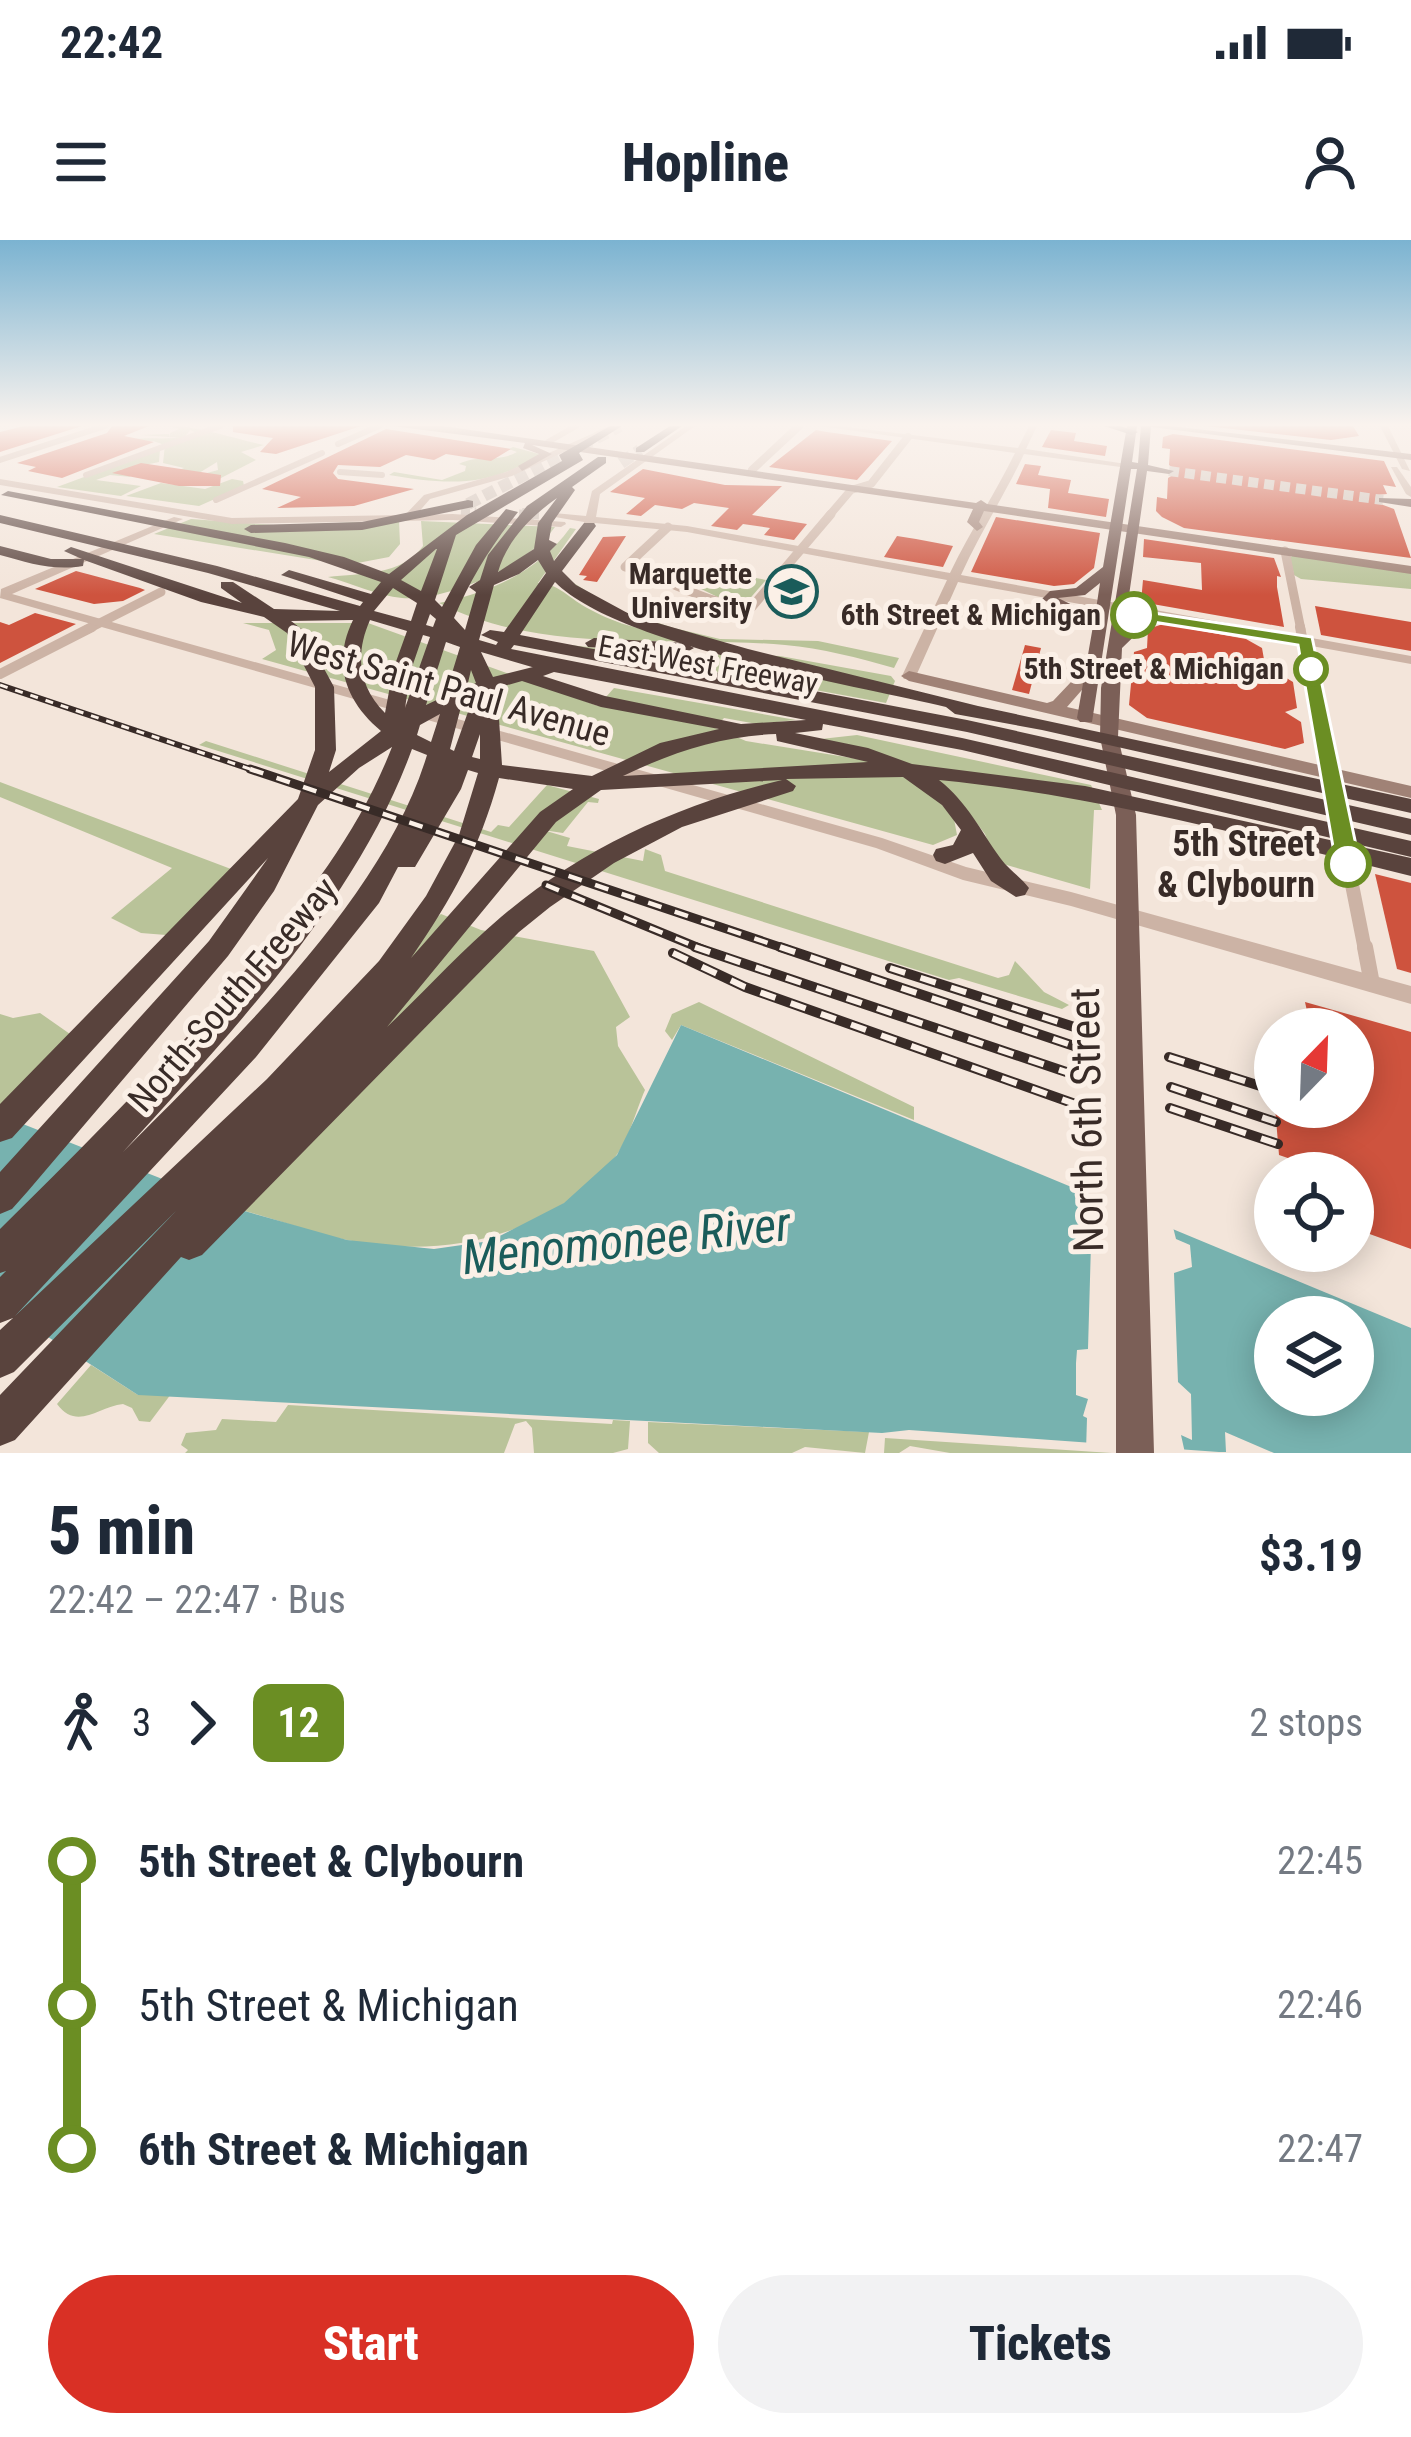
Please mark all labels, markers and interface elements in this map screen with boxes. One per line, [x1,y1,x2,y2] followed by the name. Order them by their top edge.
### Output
[60,16,163,69] text: 22:42
[48,129,114,195] icon: menu
[1297,129,1363,195] icon: person
[622,131,789,194] text: Hopline
[629,556,753,625] place label: Marquette University
[763,563,819,619] school or university icon: Marquette University
[1112,593,1156,637] marker: 6th Street & Michigan
[840,597,1101,632] place label: 6th Street & Michigan
[282,623,615,755] street label: West Saint Paul Avenue
[596,628,821,701] street label: East-West Freeway
[1023,651,1284,686] place label: 5th Street & Michigan
[1295,653,1327,685] marker: 5th Street & Michigan
[1157,823,1315,906] place label: 5th Street & Clybourn
[1326,842,1370,886] marker: 5th Street & Clybourn
[120,869,346,1120] street label: North-South Freeway
[1060,987,1113,1253] street label: North 6th Street
[1254,1008,1374,1128] north arrow
[1254,1008,1374,1416] map controls
[1254,1152,1374,1272] button: locate
[459,1195,795,1286] water label: Menomonee River
[1254,1296,1374,1416] button: layers
[48,1493,195,1570] text: 5 min
[1259,1529,1363,1582] text: $3.19
[48,1577,346,1623] text: 22:42 – 22:47 · Bus
[48,1690,114,1756] icon: walk
[169,1690,235,1756] icon: forward
[277,1698,320,1747] text: 12
[132,1700,151,1746] text: 3
[1249,1700,1363,1746] text: 2 stops
[138,1835,524,1888] text: 5th Street & Clybourn
[1277,1838,1363,1884] text: 22:45
[138,1979,519,2032] text: 5th Street & Michigan
[1277,1982,1363,2028] text: 22:46
[138,2123,529,2176] text: 6th Street & Michigan
[1277,2126,1363,2172] text: 22:47
[48,2275,694,2413] button: Start
[718,2275,1363,2413] button: Tickets

